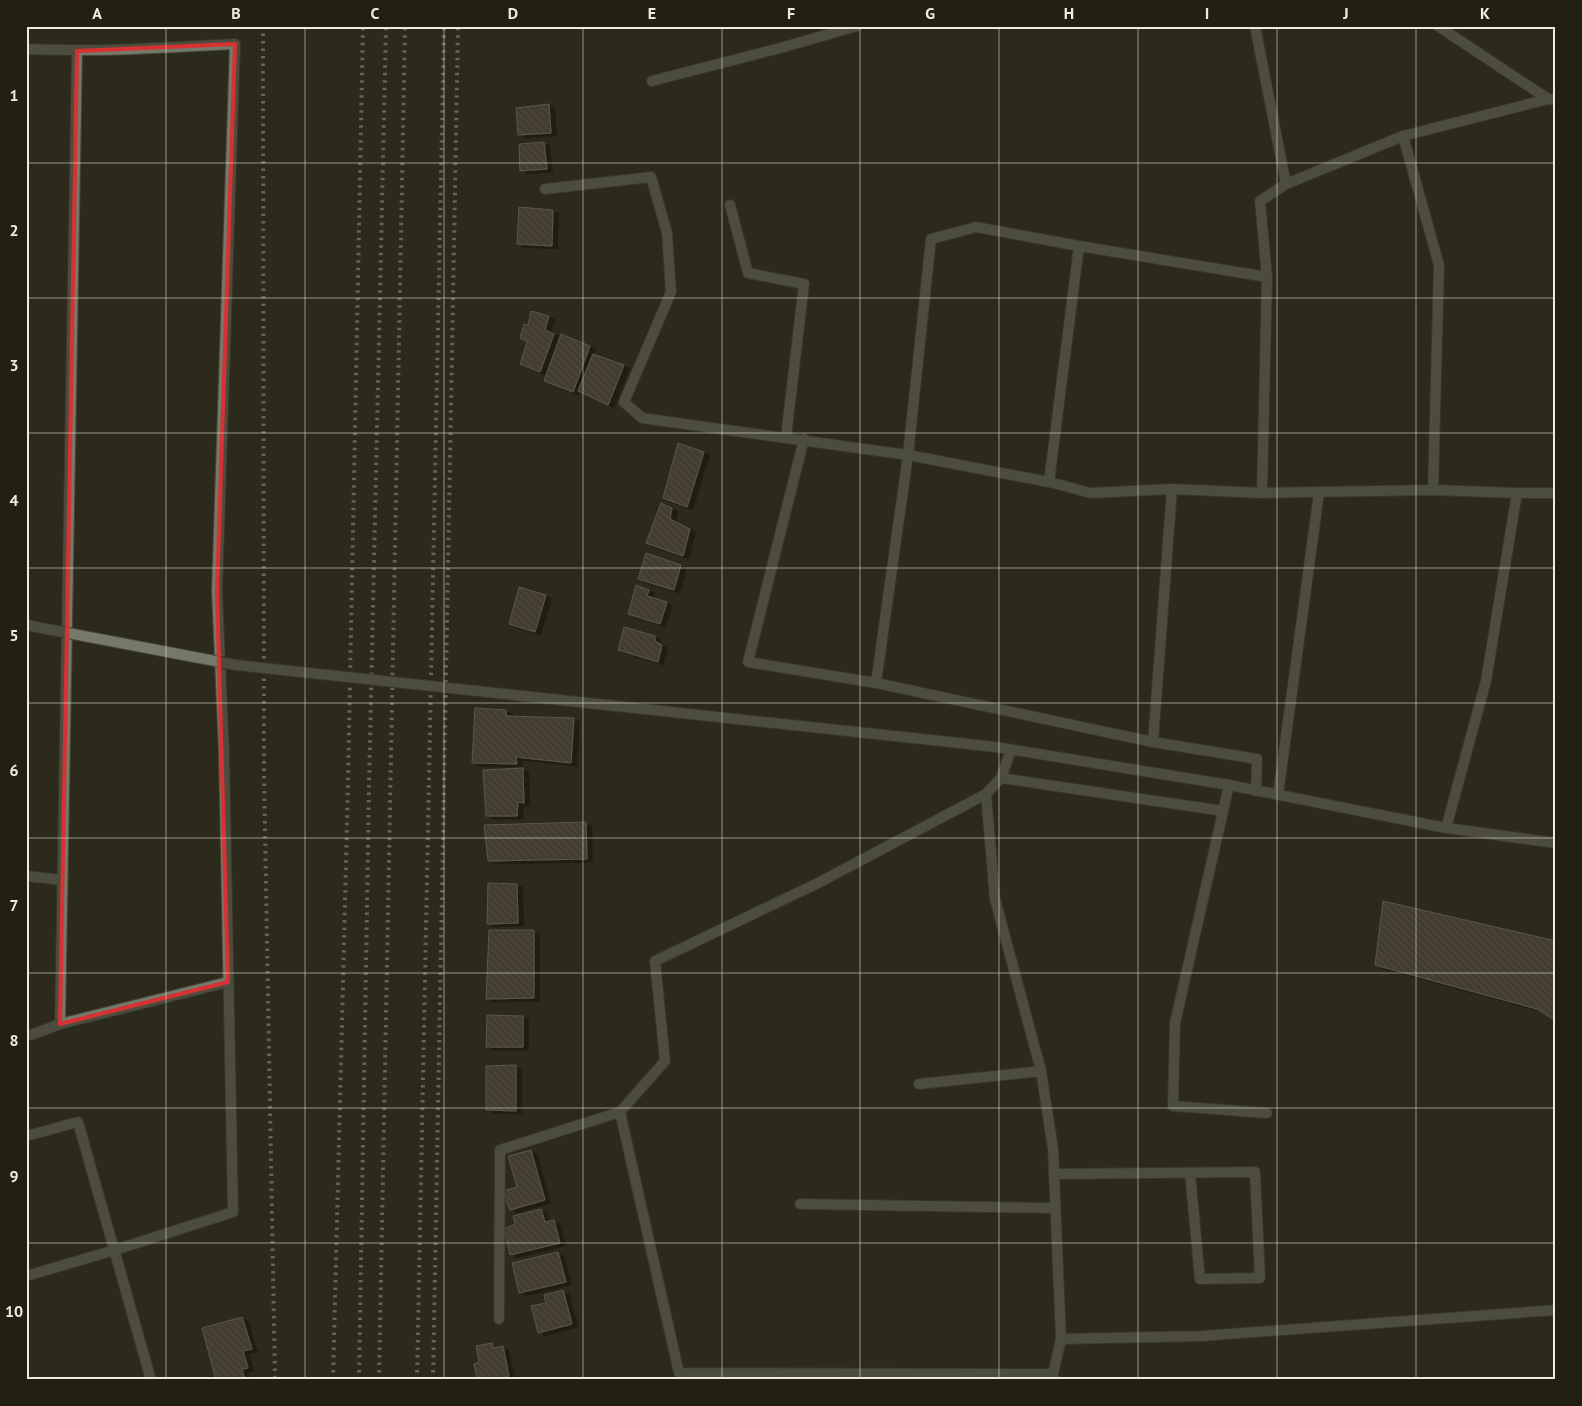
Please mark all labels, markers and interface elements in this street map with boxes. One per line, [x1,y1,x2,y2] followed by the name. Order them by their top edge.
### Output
[92,3,102,23] text: A
[231,3,241,23] text: B
[371,3,380,23] text: C
[508,3,518,23] text: D
[648,3,656,23] text: E
[787,3,795,23] text: F
[925,3,935,23] text: G
[1064,3,1074,23] text: H
[1205,3,1209,23] text: I
[1342,3,1349,23] text: J
[1480,3,1490,23] text: K
[9,85,19,105] text: 1
[9,220,19,240] text: 2
[9,355,19,375] text: 3
[9,490,19,510] text: 4
[9,625,19,645] text: 5
[9,760,19,780] text: 6
[9,895,19,915] text: 7
[9,1030,19,1050] text: 8
[9,1166,19,1186] text: 9
[5,1301,23,1321] text: 10

